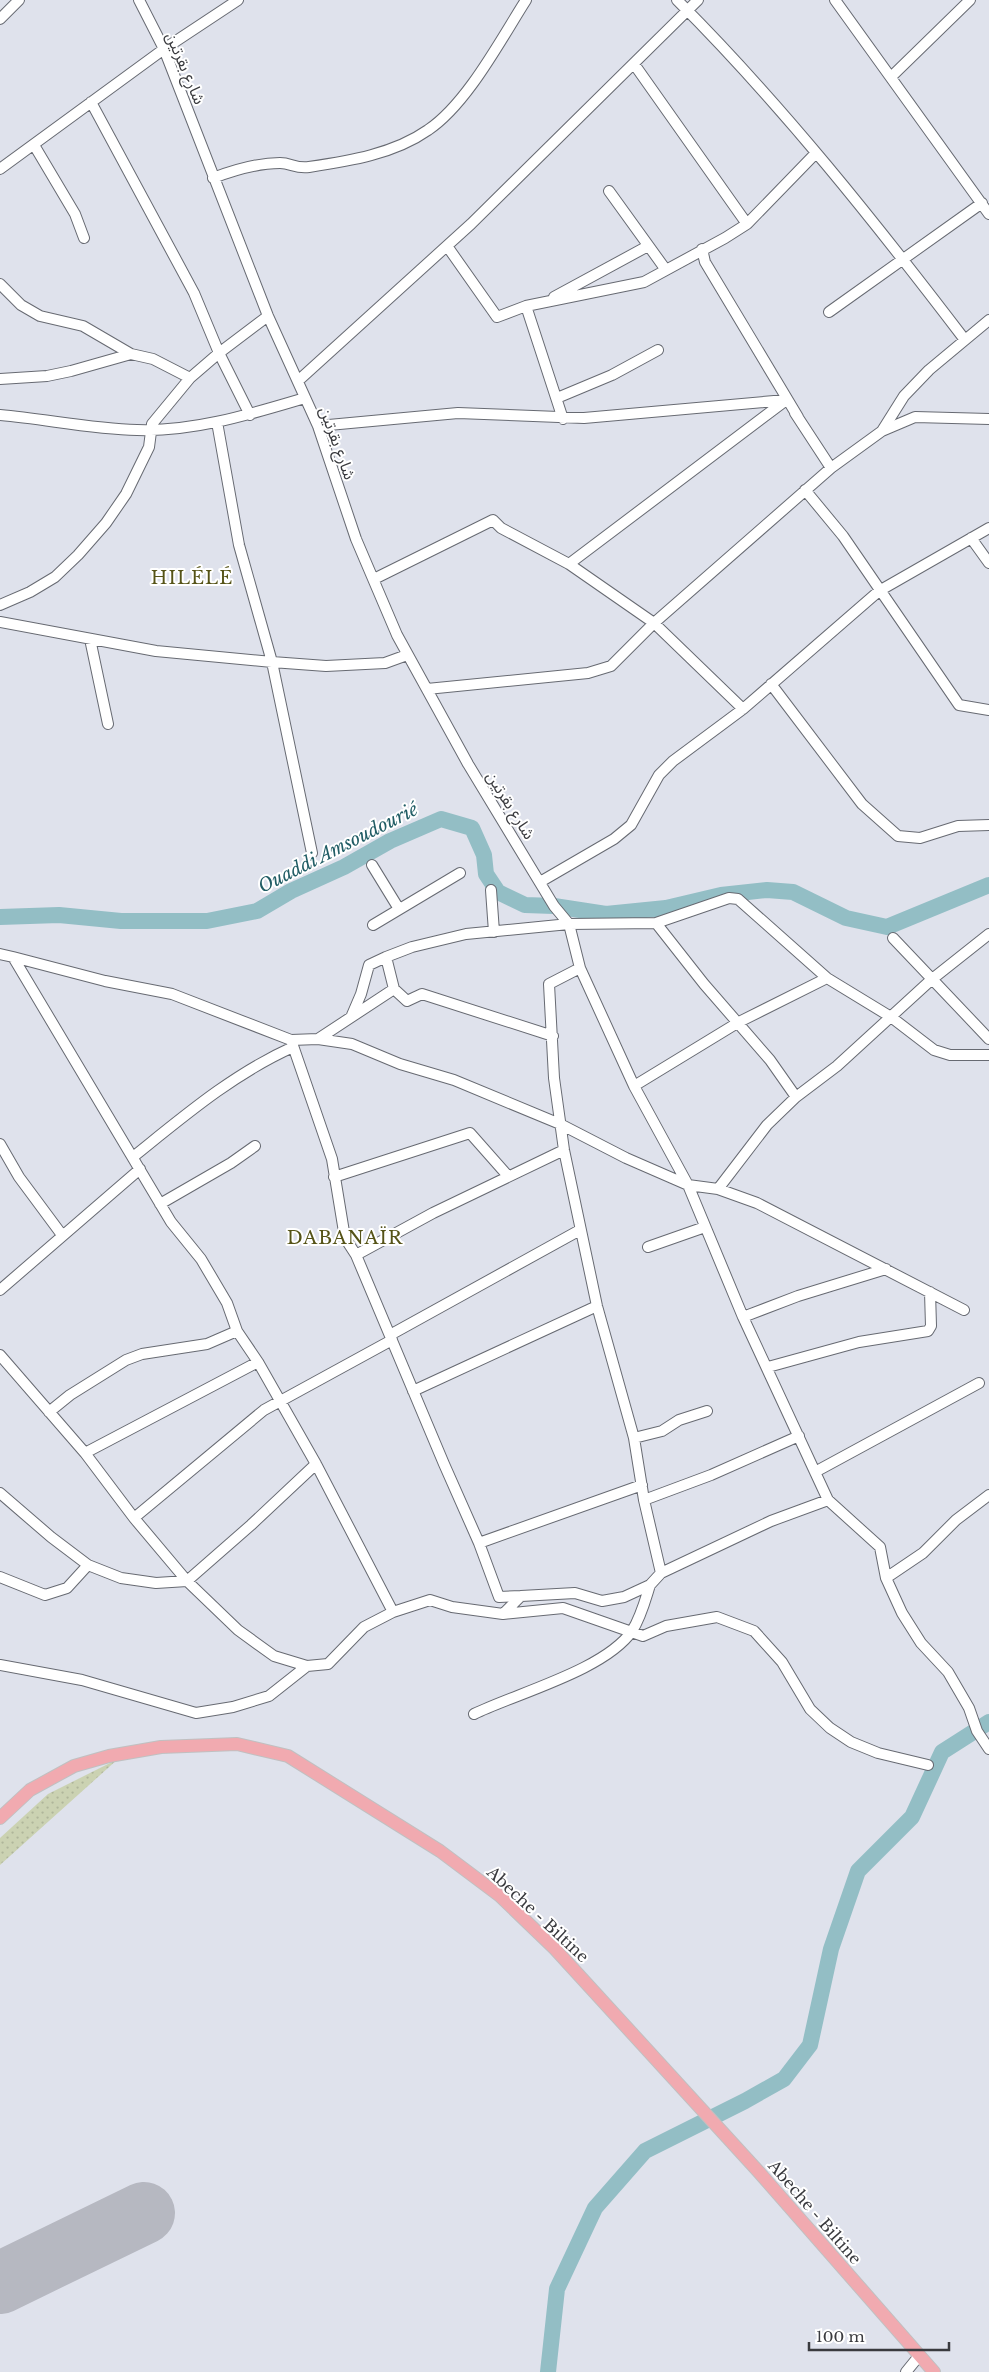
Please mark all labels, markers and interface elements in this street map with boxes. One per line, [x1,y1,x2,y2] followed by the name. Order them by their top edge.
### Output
[159,29,210,108] street label: شارع بقرتين
[313,404,360,483] street label: شارع بقرتين
[151,566,233,589] district label: HILÉLÉ
[480,767,540,844] street label: شارع بقرتين
[255,797,423,898] water label: Ouaddi Amsoudourié
[287,1226,403,1249] district label: DABANAÏR
[482,1861,593,1966] street label: Abeche - Biltine
[764,2155,866,2268] street label: Abeche - Biltine
[809,2320,949,2352] scale bar
[816,2327,865,2346] text: 100 m

